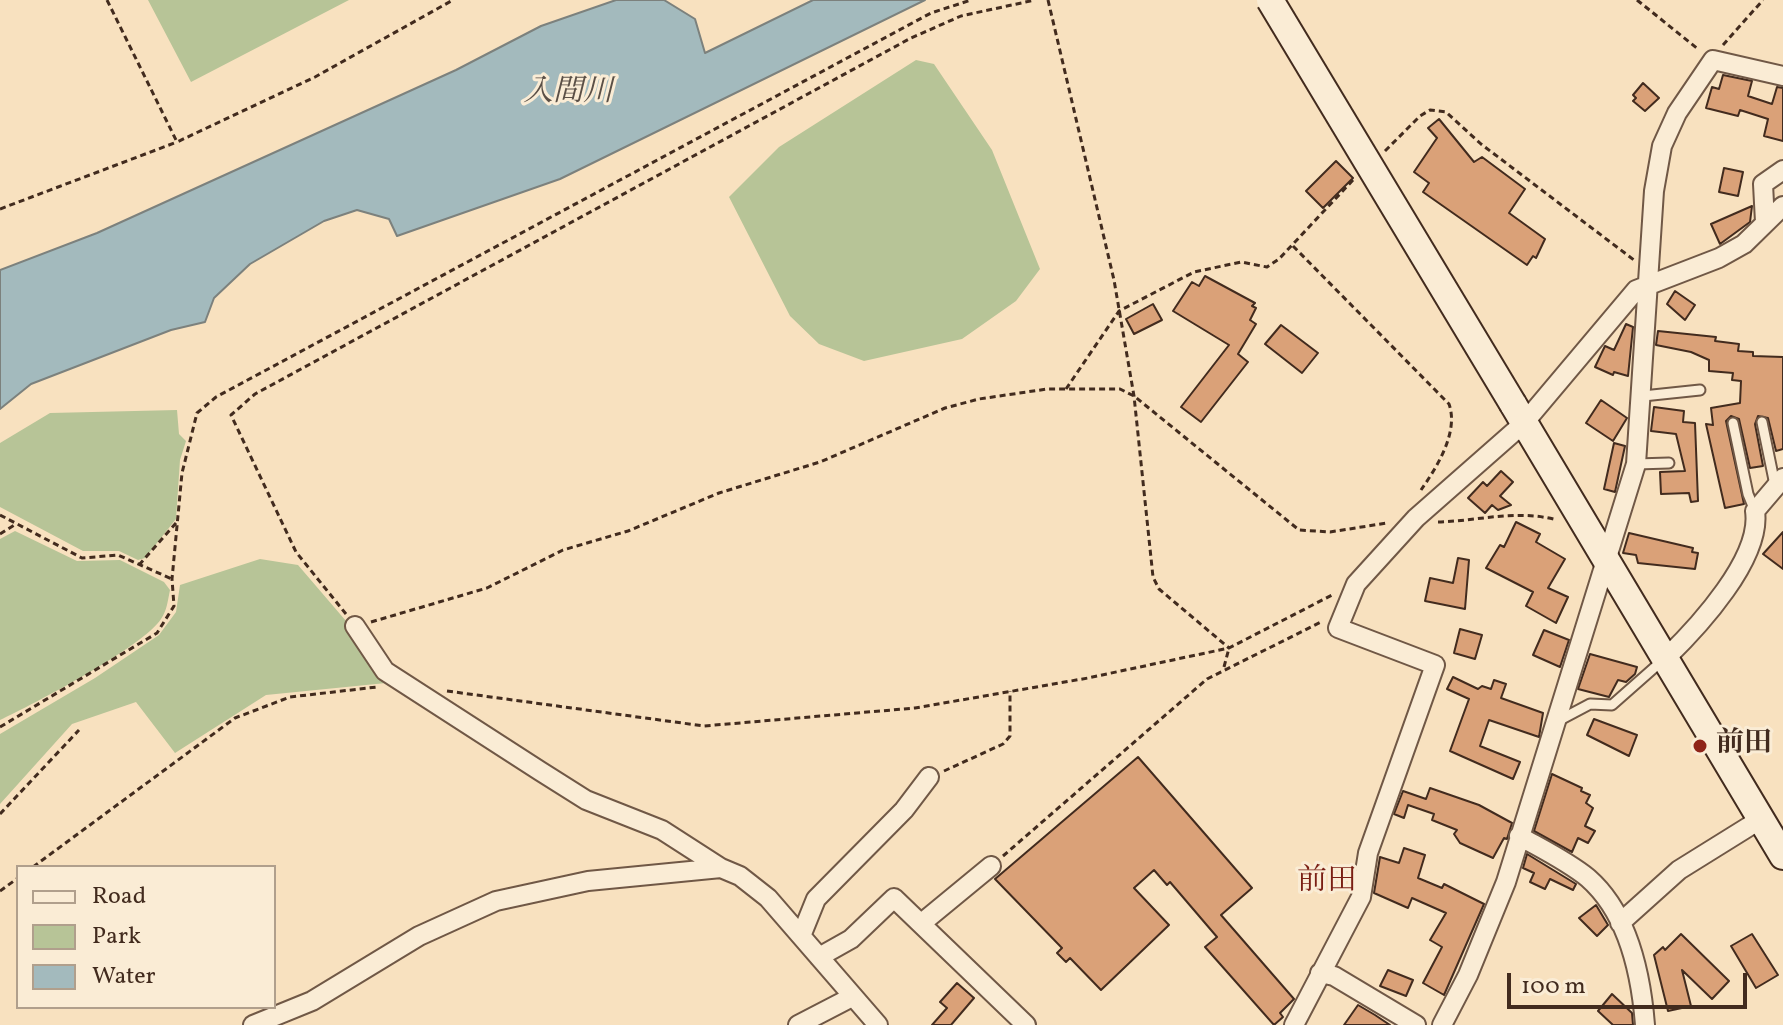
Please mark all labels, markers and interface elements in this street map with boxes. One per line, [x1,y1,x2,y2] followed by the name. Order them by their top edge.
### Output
[523,76,613,112] water label: 入間川
[1716,729,1772,763] place label: 前田
[1691,737,1709,755] marker: 前田
[16,865,276,1009] legend
[1297,865,1357,901] district label: 前田
[92,880,146,914] text: Road
[92,920,141,954] text: Park
[1511,957,1751,1007] scale bar
[92,960,156,994] text: Water
[1521,970,1586,1004] text: 100 m

